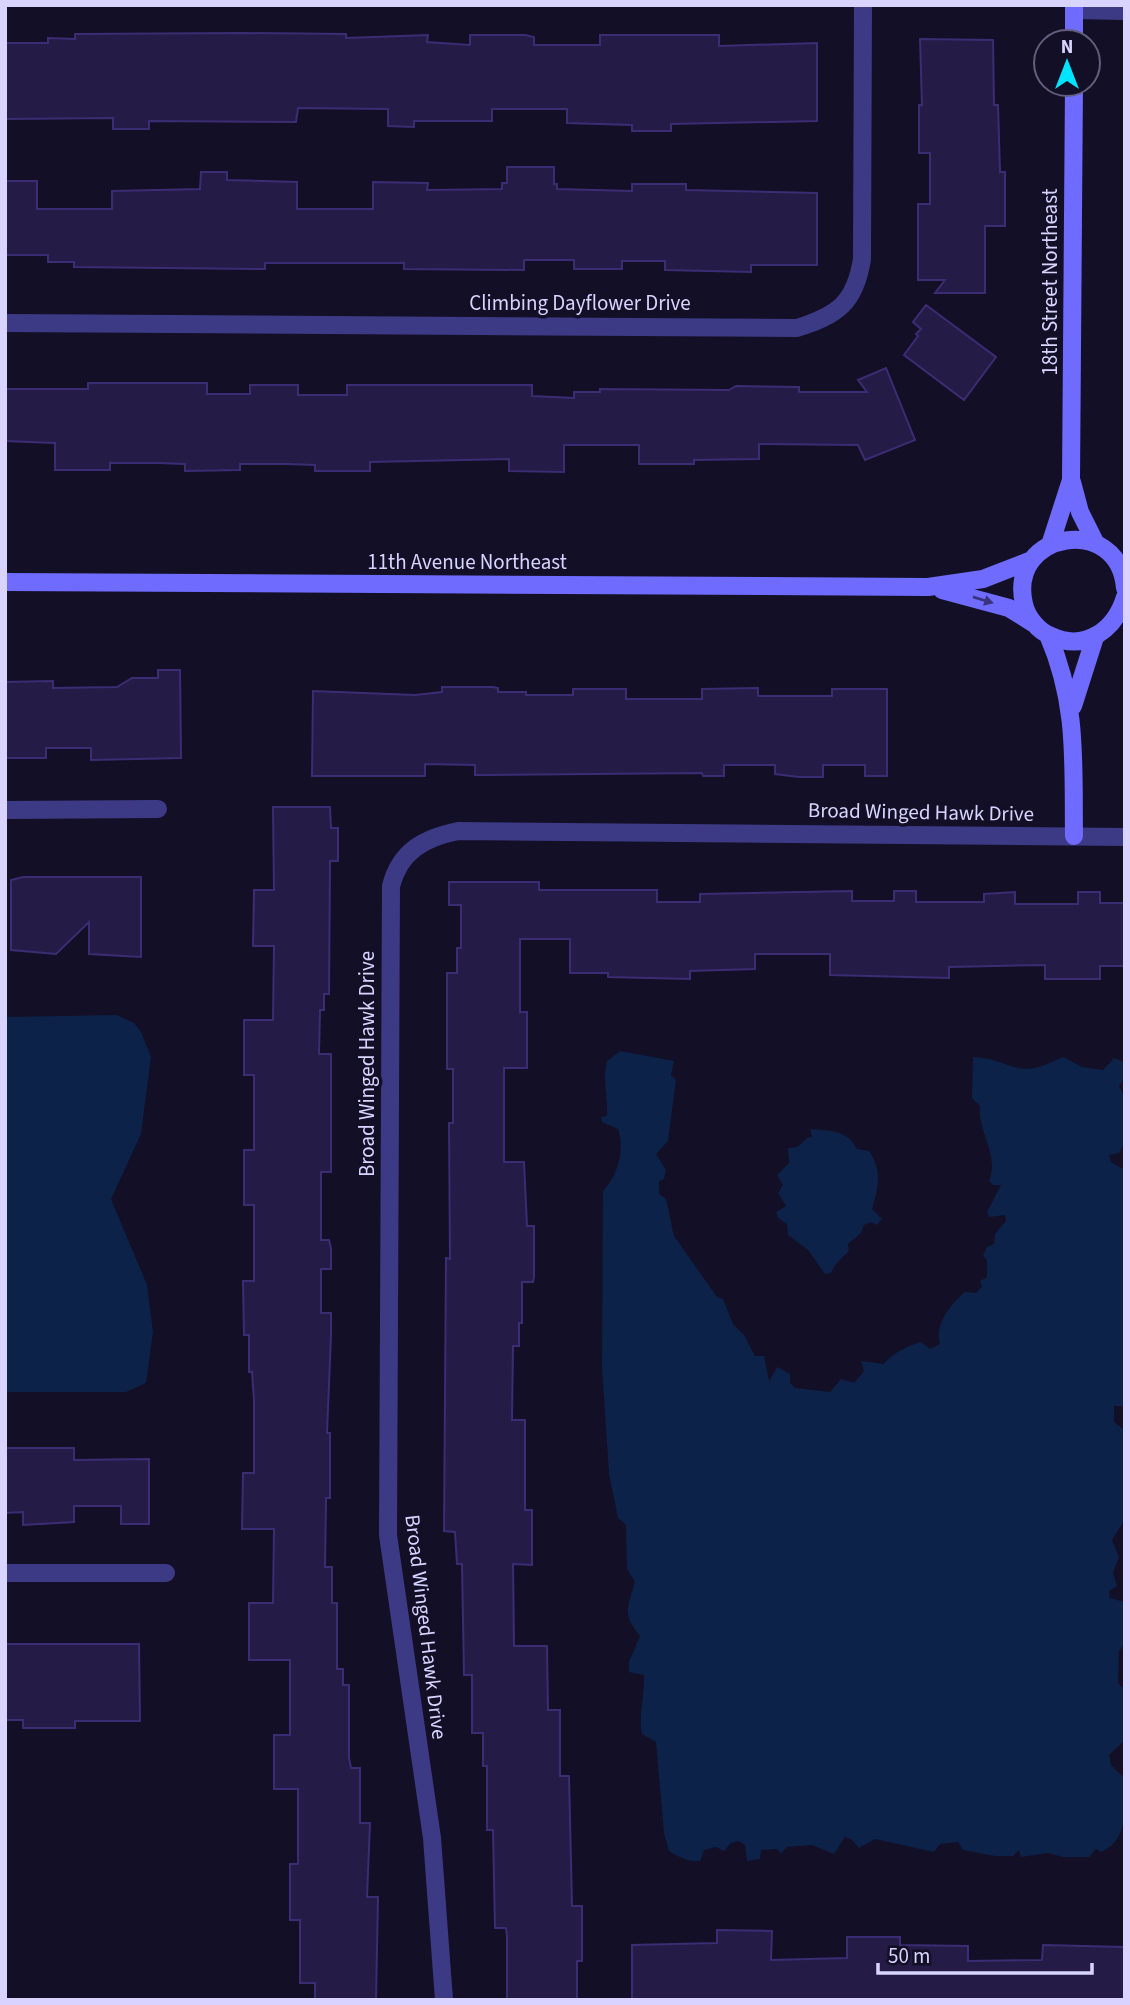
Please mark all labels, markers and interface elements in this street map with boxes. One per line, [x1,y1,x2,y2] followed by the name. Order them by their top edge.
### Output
[1032,28,1102,98] north arrow
[1061,34,1073,61] text: N
[1035,188,1065,376] street label: 18th Street Northeast
[469,288,691,318] street label: Climbing Dayflower Drive
[367,547,567,577] street label: 11th Avenue Northeast
[973,595,994,605] one-way arrow
[808,795,1034,829] street label: Broad Winged Hawk Drive
[352,951,382,1177] street label: Broad Winged Hawk Drive
[397,1513,455,1741] street label: Broad Winged Hawk Drive
[878,1932,1092,1976] scale bar
[888,1941,930,1971] text: 50 m

